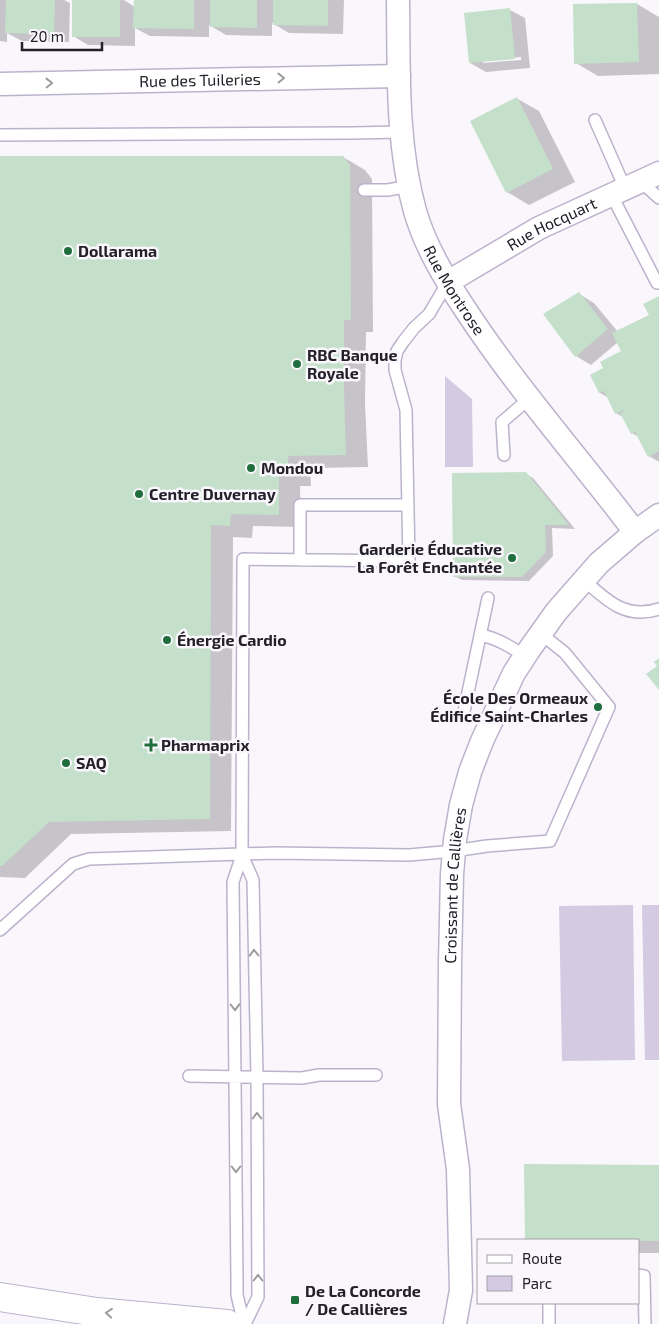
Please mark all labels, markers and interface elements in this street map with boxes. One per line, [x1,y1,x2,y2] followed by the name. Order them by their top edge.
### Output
[22,20,102,52] scale bar
[30,27,64,45] text: 20 m
[139,69,261,90] street label: Rue des Tuileries
[278,73,285,83] one-way arrow
[45,78,53,88] one-way arrow
[503,193,599,254] street label: Rue Hocquart
[78,241,157,260] place label: Dollarama
[420,242,490,338] street label: Rue Montrose
[62,245,74,257] marker: Dollarama
[307,345,397,383] place label: RBC Banque Royale
[291,358,303,370] marker: RBC Banque Royale
[261,458,323,477] place label: Mondou
[245,462,257,474] marker: Mondou
[149,484,276,504] place label: Centre Duvernay
[133,488,145,500] marker: Centre Duvernay
[357,539,502,576] place label: Garderie Éducative La Forêt Enchantée
[506,552,518,564] marker: Garderie Éducative La Forêt Enchantée
[177,630,287,649] place label: Énergie Cardio
[161,634,173,646] marker: Énergie Cardio
[430,688,588,725] place label: École Des Ormeaux Édifice Saint-Charles
[592,701,604,713] marker: École Des Ormeaux Édifice Saint-Charles
[161,735,250,754] place label: Pharmaprix
[145,739,157,751] marker: Pharmaprix
[76,753,107,773] place label: SAQ
[60,757,72,769] marker: SAQ
[440,806,469,964] street label: Croissant de Callières
[249,949,260,957] one-way arrow
[230,1004,240,1011] one-way arrow
[252,1111,262,1119] one-way arrow
[231,1166,241,1174] one-way arrow
[477,1239,639,1304] legend
[522,1249,562,1267] text: Route
[253,1274,263,1282] one-way arrow
[522,1274,552,1292] text: Parc
[305,1281,421,1318] place label: De La Concorde / De Callières
[289,1294,301,1306] marker: De La Concorde / De Callières
[105,1308,113,1319] one-way arrow

